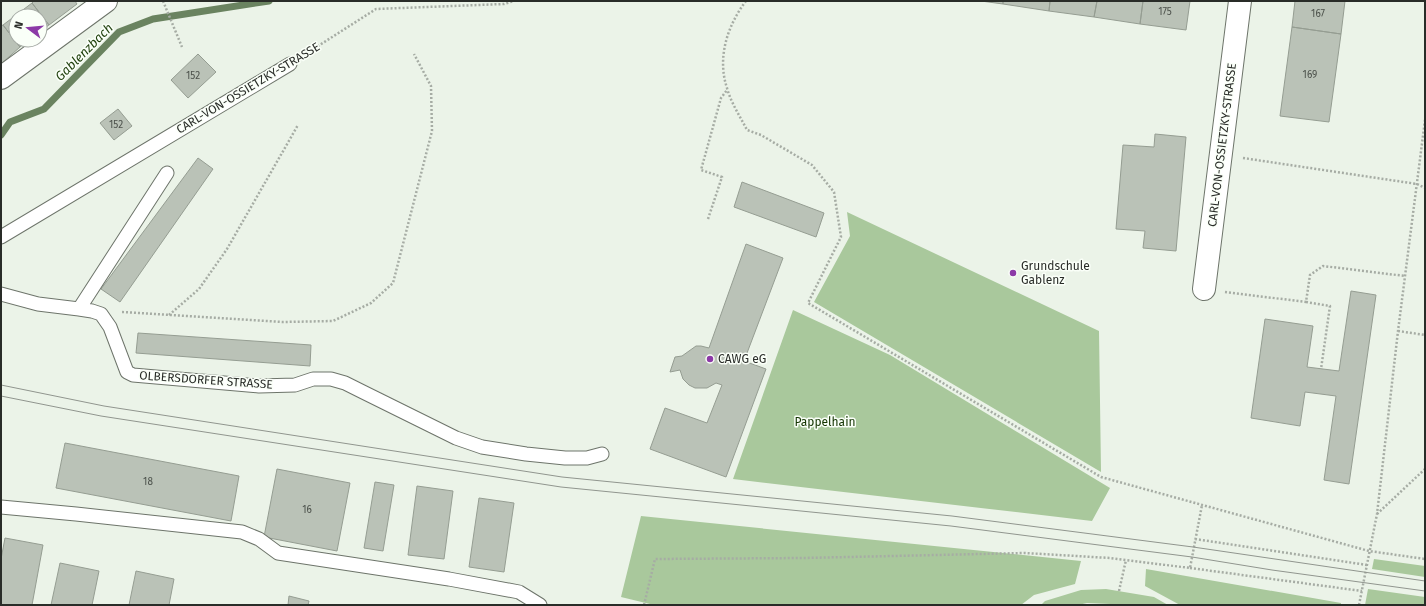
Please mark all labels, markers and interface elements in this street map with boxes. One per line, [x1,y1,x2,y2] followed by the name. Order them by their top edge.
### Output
[1158,6,1172,18] house number: 175
[8,8,48,48] north arrow
[1311,8,1325,20] house number: 167
[12,20,26,31] text: N
[52,20,116,84] water label: Gablenzbach
[174,40,322,136] street label: CARL-VON-OSSIETZKY-STRASSE
[1205,62,1239,228] street label: CARL-VON-OSSIETZKY-STRASSE
[1303,69,1317,81] house number: 169
[186,70,200,82] house number: 152
[109,119,123,131] house number: 152
[1021,259,1090,287] place label: Grundschule Gablenz
[1008,268,1018,278] marker: Grundschule Gablenz
[718,352,766,366] place label: CAWG eG
[705,354,715,364] marker: CAWG eG
[139,368,273,392] street label: OLBERSDORFER STRASSE
[794,415,856,429] park label: Pappelhain
[143,476,153,488] house number: 18
[302,504,312,516] house number: 16

